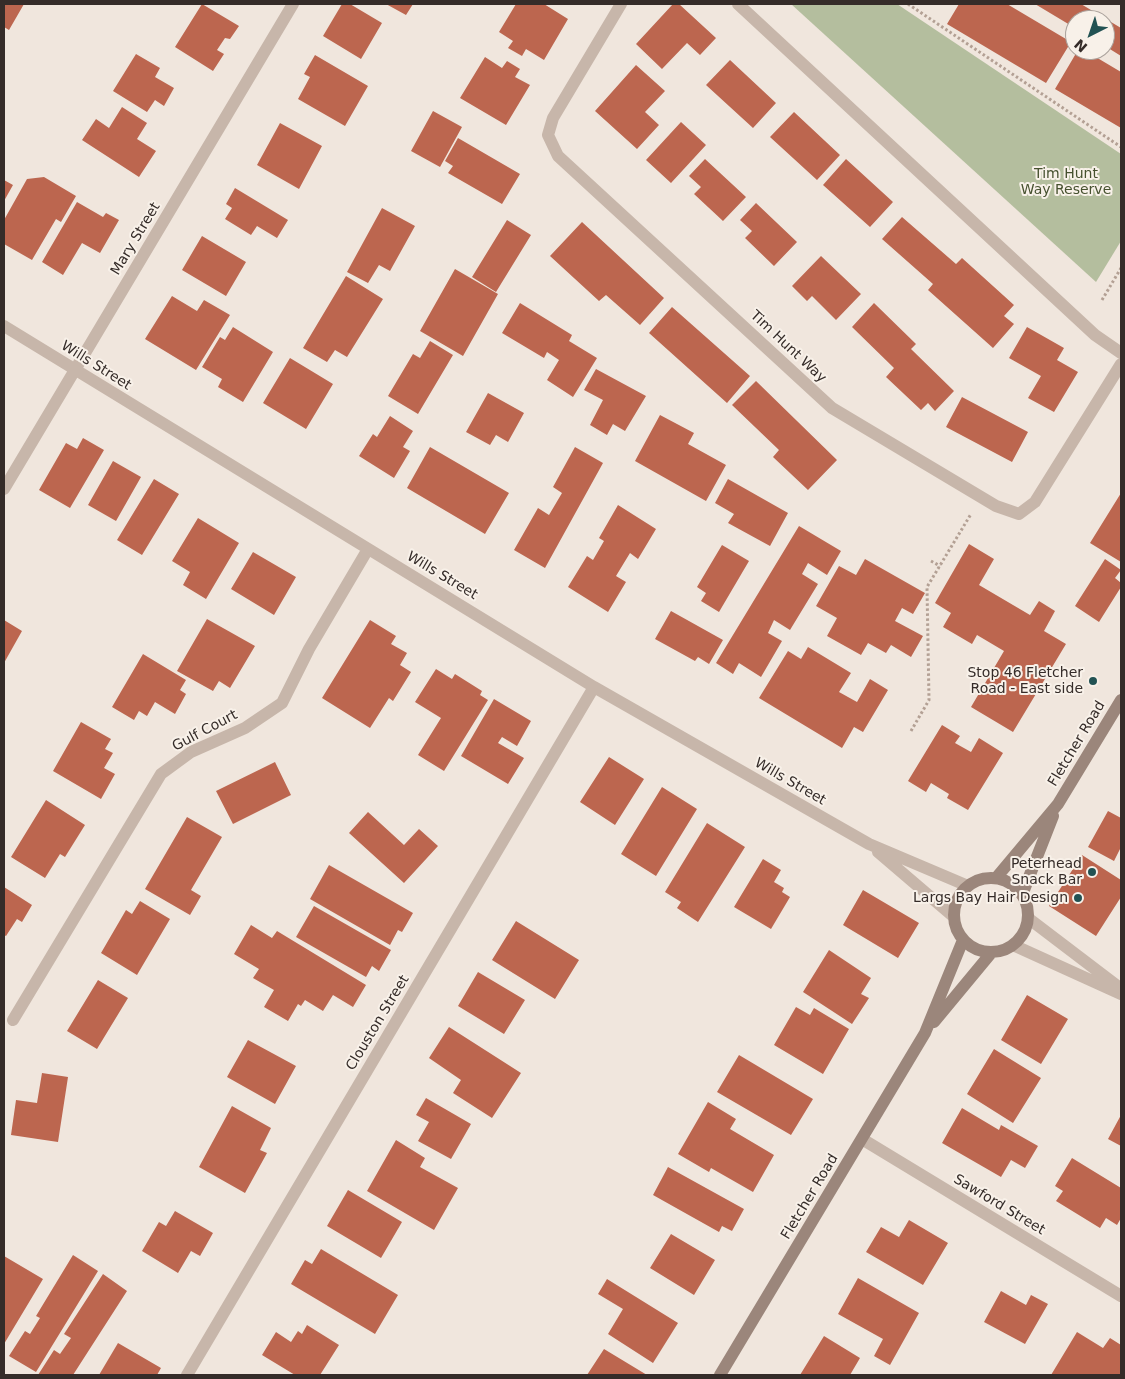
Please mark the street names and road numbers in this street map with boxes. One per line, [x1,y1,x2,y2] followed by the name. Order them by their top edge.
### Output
[108,200,164,278] street label: Mary Street
[746,307,830,387] street label: Tim Hunt Way
[58,338,134,394] street label: Wills Street
[404,548,480,604] street label: Wills Street
[1045,698,1109,790] street label: Fletcher Road
[170,707,240,755] street label: Gulf Court
[751,755,829,809] street label: Wills Street
[343,972,413,1074] street label: Clouston Street
[778,1151,842,1243] street label: Fletcher Road
[950,1171,1048,1239] street label: Sawford Street

